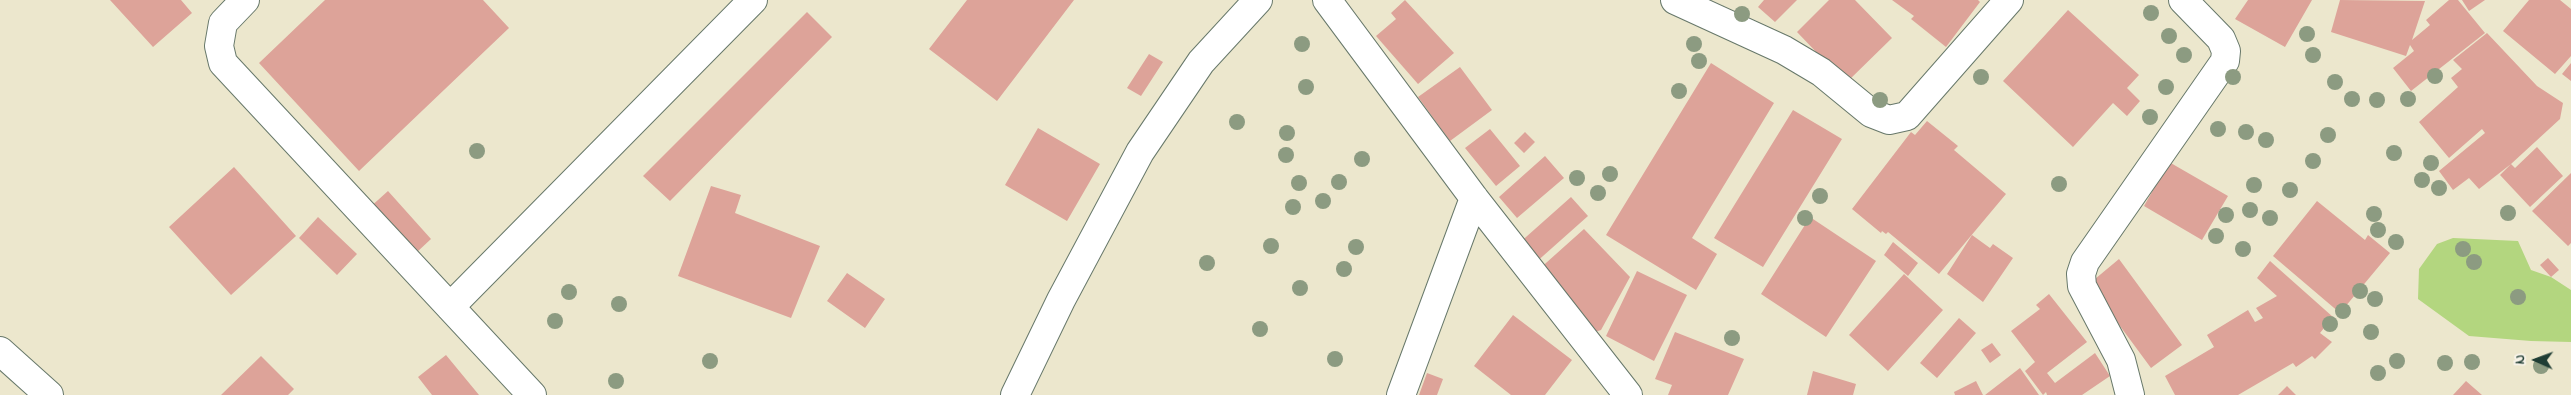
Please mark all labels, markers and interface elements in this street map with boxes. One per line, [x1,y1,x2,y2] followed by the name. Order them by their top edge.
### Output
[2511,335,2561,385] north arrow
[2510,354,2531,365] text: N

